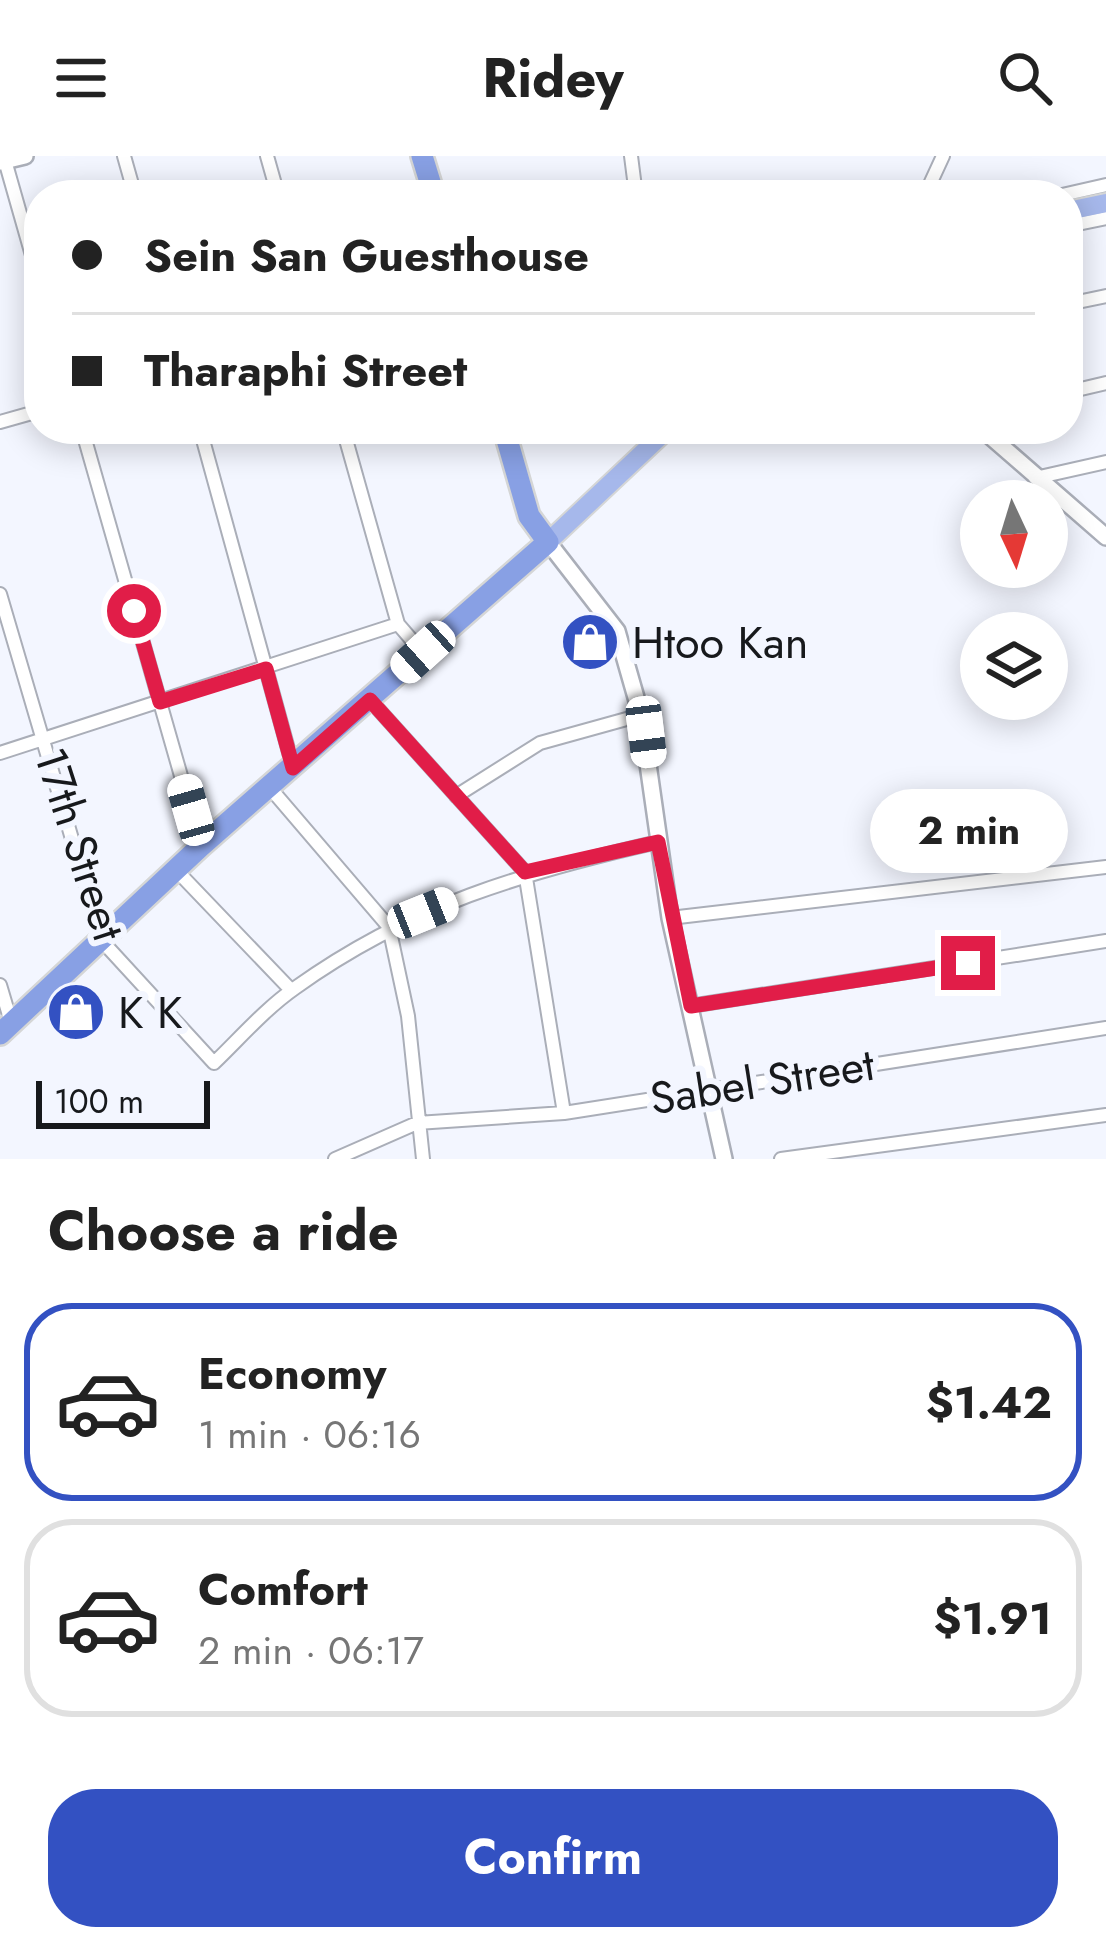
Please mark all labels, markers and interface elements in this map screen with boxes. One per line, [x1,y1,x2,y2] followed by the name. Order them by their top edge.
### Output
[482,39,624,117] text: Ridey
[48,45,114,111] icon: menu
[992,45,1058,111] icon: search
[144,223,589,288] text: Sein San Guesthouse
[144,338,467,403] text: Tharaphi Street
[960,480,1068,588] north arrow
[960,480,1068,720] map controls
[107,584,161,638] route start
[632,610,808,675] place label: Htoo Kan
[559,611,621,673] shop icon: Htoo Kan
[960,612,1068,720] button: layers
[384,615,462,689] car
[624,694,668,770] car
[18,739,141,949] street label: 17th Street
[164,770,218,850] car
[869,789,1067,873] callout: 2 min
[918,802,1020,859] text: 2 min
[383,883,463,943] car
[941,936,995,990] route end
[118,980,183,1045] place label: K K
[45,981,107,1043] shop icon: K K
[645,1032,879,1131] street label: Sabel Street
[36,1075,210,1128] scale bar
[54,1078,144,1125] text: 100 m
[48,1192,399,1270] text: Choose a ride
[198,1341,386,1406] text: Economy
[54,1348,162,1456] icon: car
[926,1370,1052,1435] text: $1.42
[198,1406,421,1463] text: 1 min · 06:16
[198,1557,368,1622] text: Comfort
[54,1564,162,1672] icon: car
[934,1586,1052,1651] text: $1.91
[198,1622,424,1679] text: 2 min · 06:17
[48,1789,1058,1927] button: Confirm

